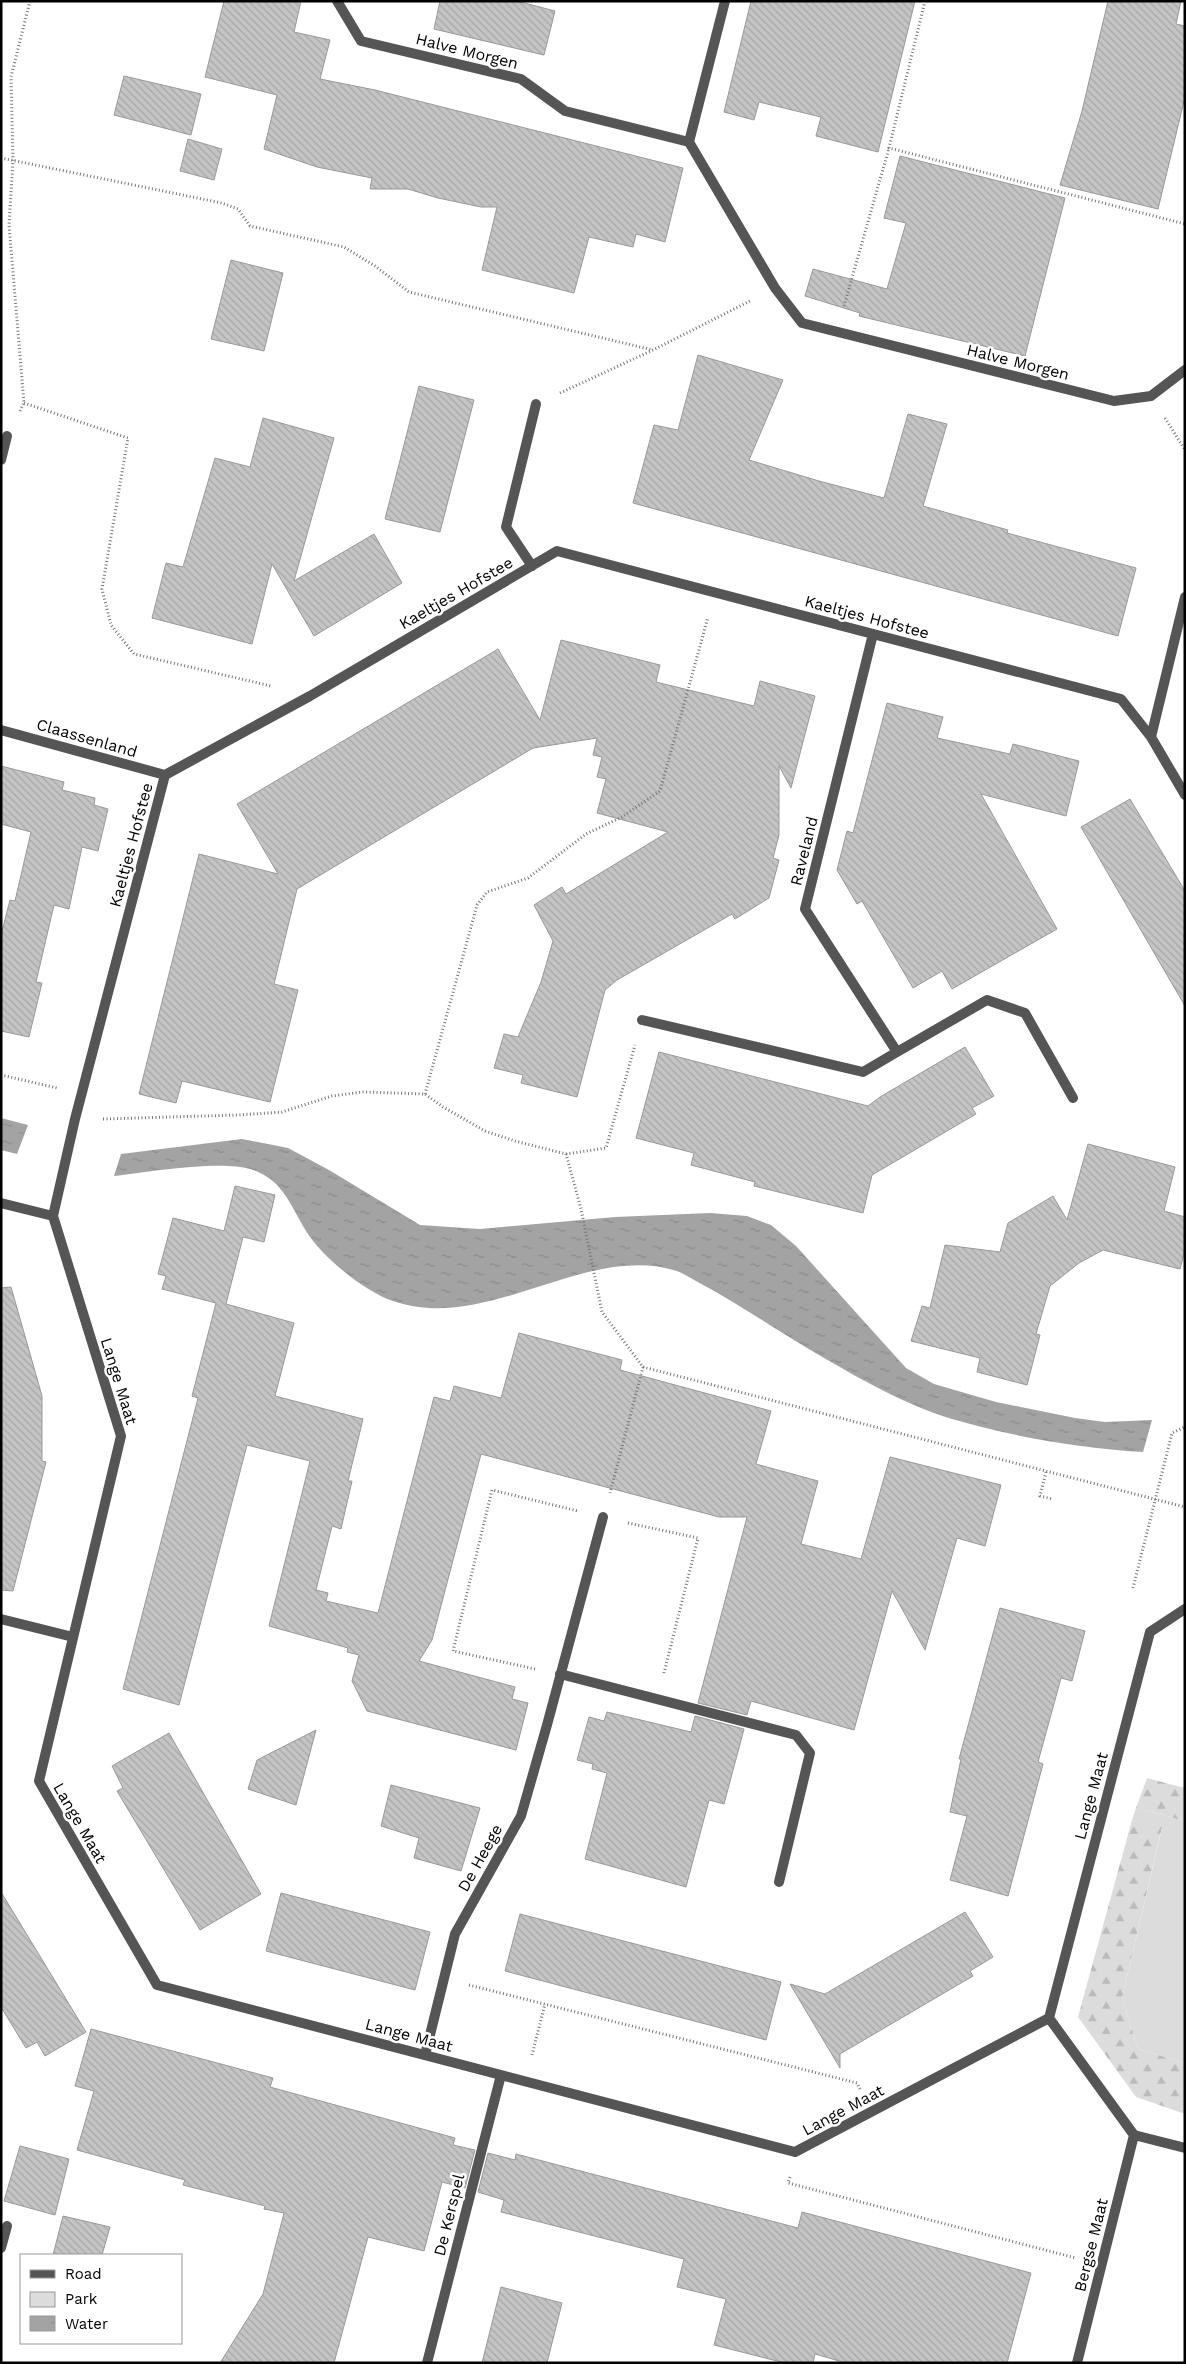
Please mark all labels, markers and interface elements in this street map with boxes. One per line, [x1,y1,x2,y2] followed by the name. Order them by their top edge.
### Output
[414,29,520,73] street label: Halve Morgen
[965,340,1071,384] street label: Halve Morgen
[396,553,516,633] street label: Kaeltjes Hofstee
[803,591,931,643] street label: Kaeltjes Hofstee
[34,715,140,761] street label: Claassenland
[105,781,157,909] street label: Kaeltjes Hofstee
[786,814,822,888] street label: Raveland
[97,1335,141,1427] street label: Lange Maat
[1070,1750,1112,1842] street label: Lange Maat
[49,1779,111,1867] street label: Lange Maat
[454,1821,506,1895] street label: De Heege
[363,2014,455,2056] street label: Lange Maat
[799,2080,887,2139] street label: Lange Maat
[430,2172,468,2258] street label: De Kerspel
[1070,2196,1112,2294] street label: Bergse Maat
[20,2254,182,2344] legend
[65,2265,102,2283] text: Road
[65,2290,98,2308] text: Park
[65,2315,108,2333] text: Water

